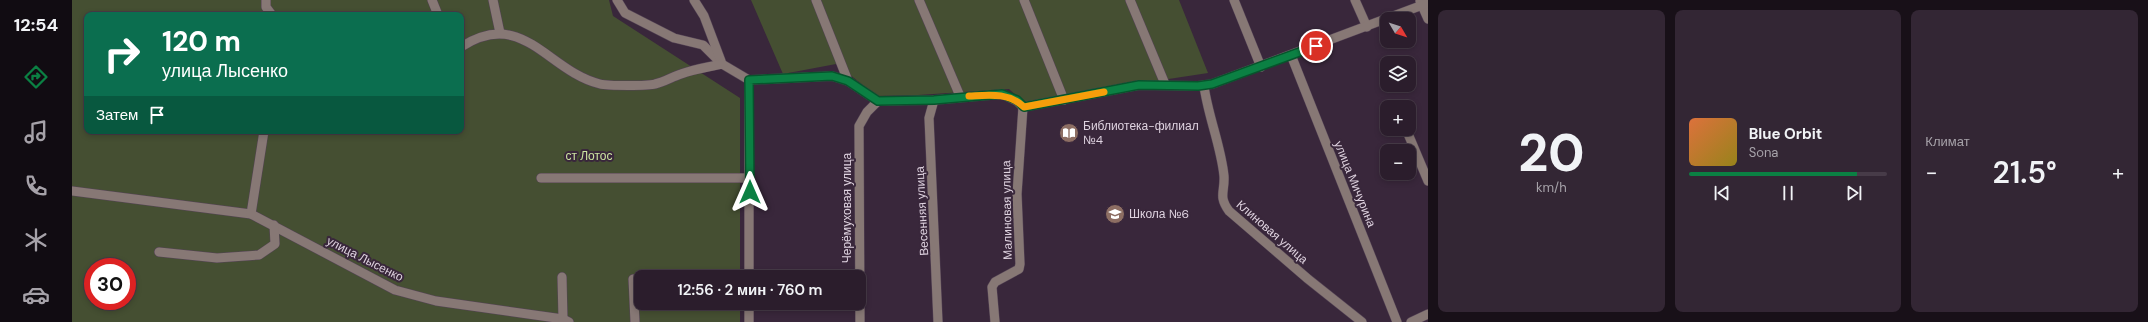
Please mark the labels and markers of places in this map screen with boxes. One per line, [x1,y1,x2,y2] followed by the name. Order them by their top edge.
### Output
[1299,29,1333,63] pin
[1083,118,1199,148] place label: Библиотека-филиал №4
[1058,122,1080,144] library icon: Библиотека-филиал №4
[1104,203,1126,225] school or university icon: Школа №6
[1129,206,1189,222] place label: Школа №6

